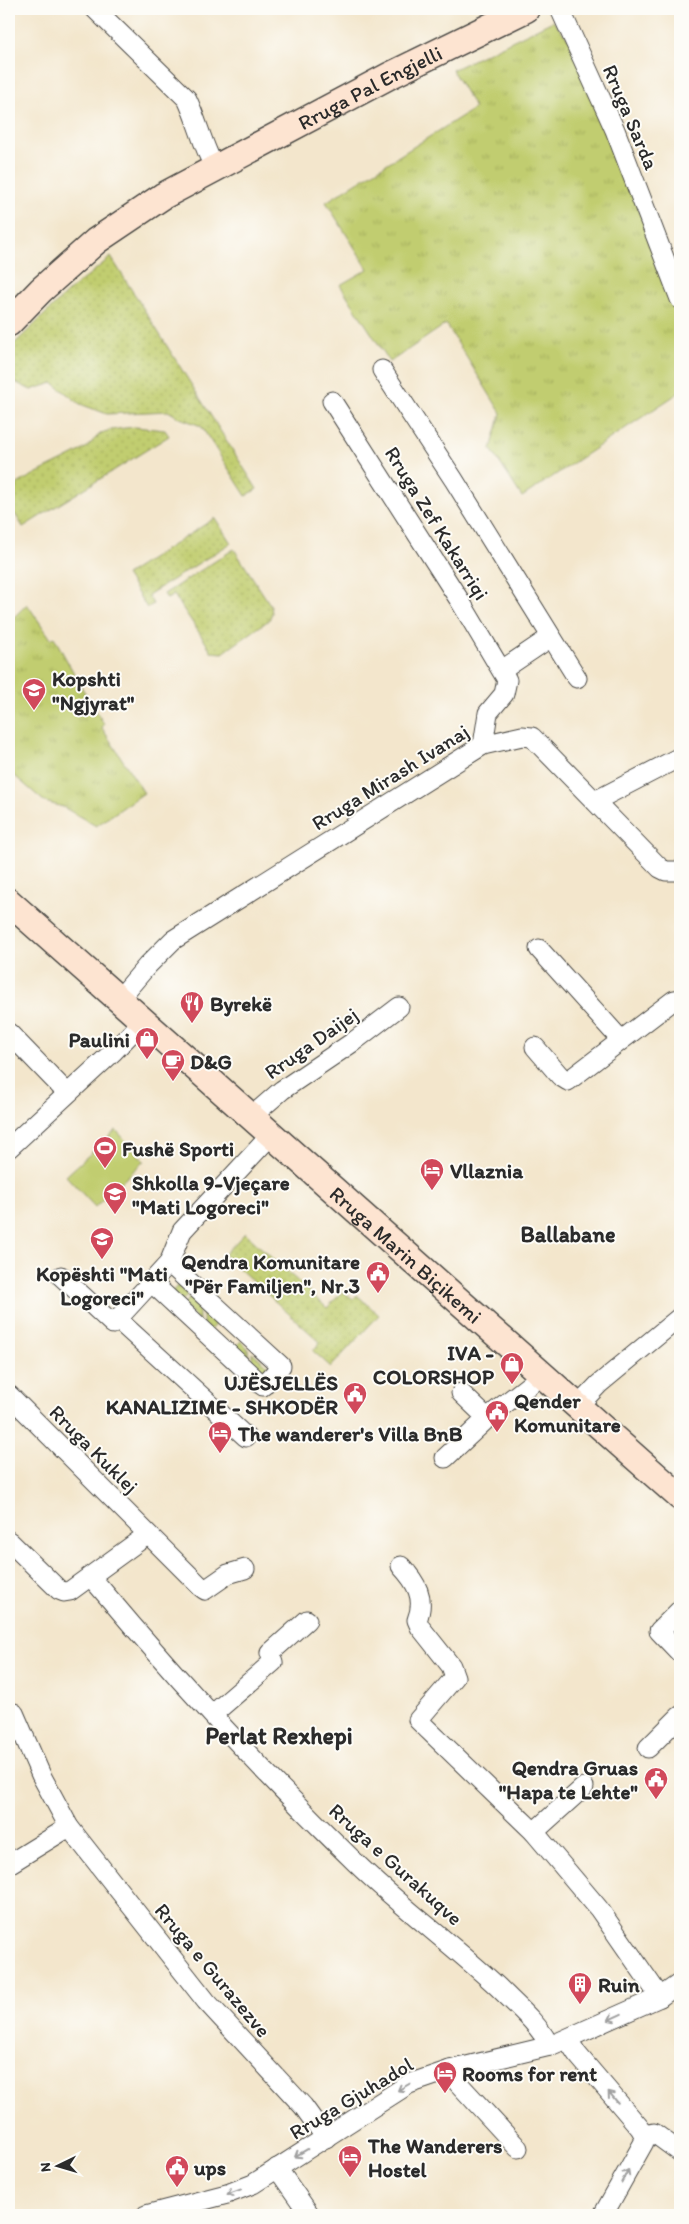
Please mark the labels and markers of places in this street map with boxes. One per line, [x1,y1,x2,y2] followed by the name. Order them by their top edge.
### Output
[52,666,135,716] place label: Kopshti "Ngjyrat"
[21,677,47,711] school or university icon: Kopshti "Ngjyrat"
[179,990,205,1024] restaurant icon: Byrekë
[210,991,272,1017] place label: Byrekë
[134,1026,160,1060] shop icon: Paulini
[68,1027,130,1052] place label: Paulini
[160,1048,186,1082] cafe icon: D&G
[190,1049,232,1074] place label: D&G
[92,1135,118,1169] sports icon: Fushë Sporti
[122,1136,234,1162] place label: Fushë Sporti
[419,1157,445,1191] hotel icon: Vllaznia
[450,1158,524,1183] place label: Vllaznia
[132,1170,290,1220] place label: Shkolla 9-Vjeçare "Mati Logoreci"
[102,1181,128,1215] school or university icon: Shkolla 9-Vjeçare "Mati Logoreci"
[89,1226,115,1260] school or university icon: Kopështi "Mati Logoreci"
[181,1249,360,1299] place label: Qendra Komunitare "Për Familjen", Nr.3
[365,1260,391,1294] public building icon: Qendra Komunitare "Për Familjen", Nr.3
[36,1261,168,1311] place label: Kopështi "Mati Logoreci"
[373,1340,495,1389] place label: IVA - COLORSHOP
[499,1351,525,1385] shop icon: IVA - COLORSHOP
[106,1370,338,1419] place label: UJËSJELLËS KANALIZIME - SHKODËR
[342,1381,368,1415] public building icon: UJËSJELLËS KANALIZIME - SHKODËR
[514,1388,621,1437] place label: Qender Komunitare
[484,1399,510,1433] public building icon: Qender Komunitare
[207,1420,233,1454] hotel icon: The wanderer's Villa BnB
[237,1421,463,1446] place label: The wanderer's Villa BnB
[499,1755,638,1805] place label: Qendra Gruas "Hapa te Lehte"
[643,1766,669,1800] public building icon: Qendra Gruas "Hapa te Lehte"
[567,1971,593,2005] building icon: Ruin
[598,1972,640,1997] place label: Ruin
[432,2060,458,2094] hotel icon: Rooms for rent
[462,2061,597,2086] place label: Rooms for rent
[367,2133,503,2182] place label: The Wanderers Hostel
[337,2144,363,2178] hotel icon: The Wanderers Hostel
[164,2154,190,2188] public building icon: ups
[193,2155,226,2181] place label: ups

